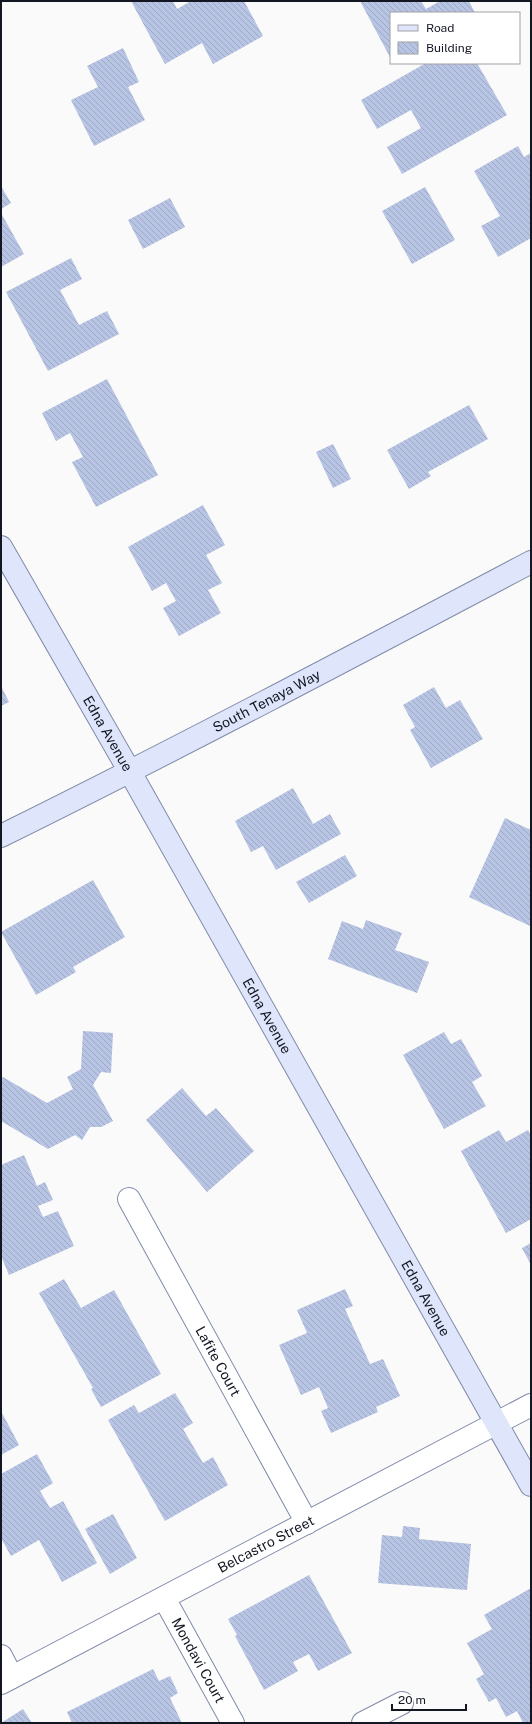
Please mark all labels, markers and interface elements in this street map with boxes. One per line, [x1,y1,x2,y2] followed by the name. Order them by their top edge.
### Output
[390,12,520,64] legend
[426,21,454,35] text: Road
[426,41,472,55] text: Building
[210,666,324,735] street label: South Tenaya Way
[80,693,136,774] street label: Edna Avenue
[239,975,295,1056] street label: Edna Avenue
[398,1257,454,1339] street label: Edna Avenue
[192,1323,244,1399] street label: Lafite Court
[215,1512,317,1576] street label: Belcastro Street
[168,1615,228,1705] street label: Mondavi Court
[392,1686,466,1712] scale bar
[398,1693,426,1707] text: 20 m

